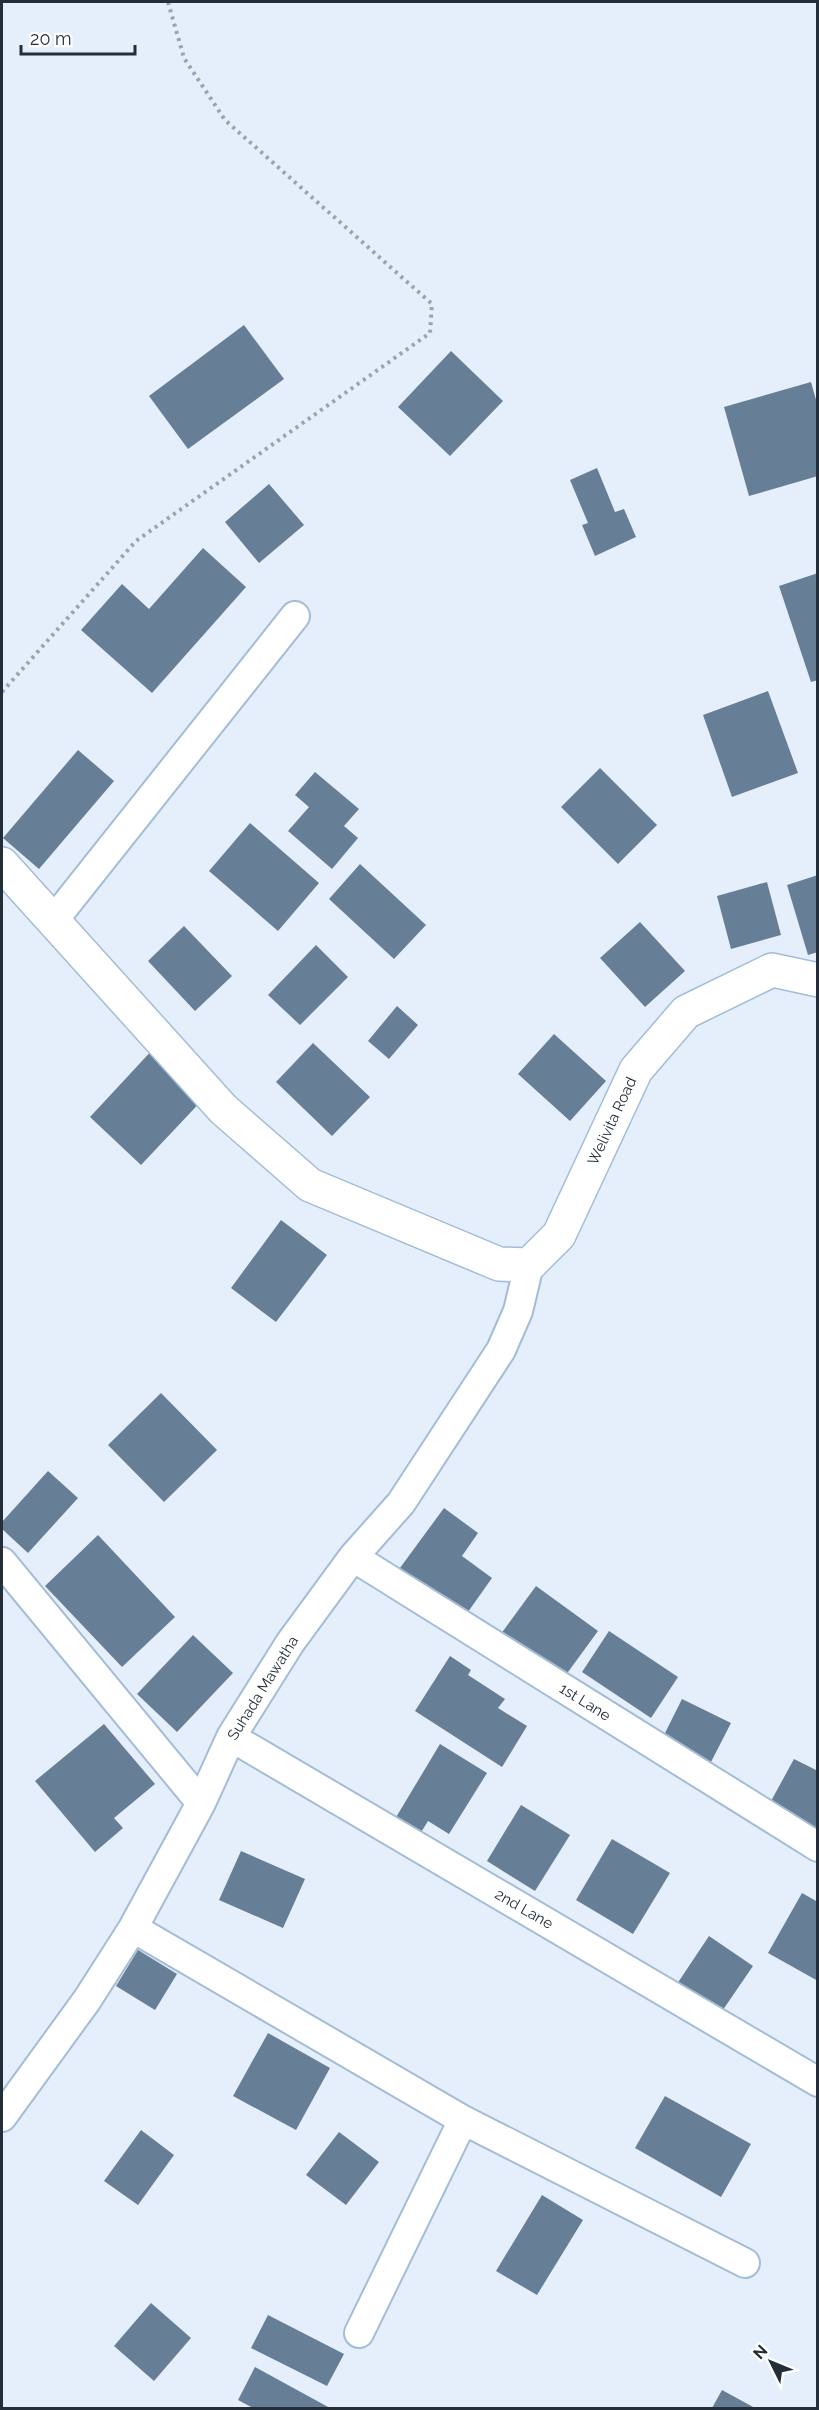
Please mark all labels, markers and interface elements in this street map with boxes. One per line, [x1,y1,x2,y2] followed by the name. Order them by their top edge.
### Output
[21,18,135,56] scale bar
[30,28,72,49] text: 20 m
[584,1074,640,1168] street label: Welivita Road
[224,1633,302,1743] street label: Suhada Mawatha
[556,1679,614,1725] street label: 1st Lane
[492,1885,556,1933] street label: 2nd Lane
[741,2332,801,2392] north arrow
[749,2341,772,2363] text: N

